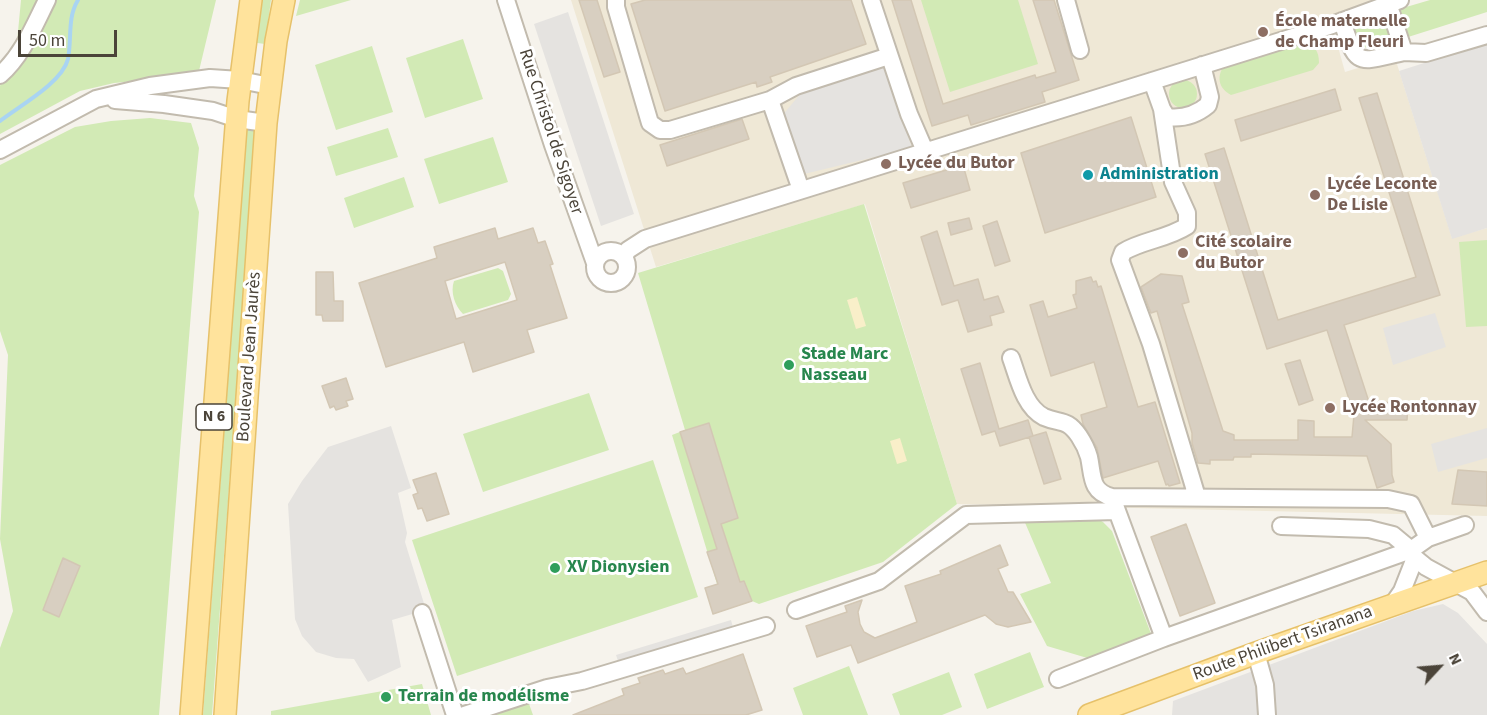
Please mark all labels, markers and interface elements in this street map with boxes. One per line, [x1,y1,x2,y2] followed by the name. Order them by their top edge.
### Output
[1275,11,1408,54] place label: École maternelle de Champ Fleuri
[21,18,120,56] scale bar
[1256,25,1270,39] marker: École maternelle de Champ Fleuri
[29,28,65,53] text: 50 m
[513,46,587,218] street label: Rue Christol de Sigoyer
[898,153,1015,175] place label: Lycée du Butor
[879,157,893,171] marker: Lycée du Butor
[1100,164,1219,186] place label: Administration
[1081,168,1095,182] marker: Administration
[1327,174,1437,216] place label: Lycée Leconte De Lisle
[1308,188,1322,202] marker: Lycée Leconte De Lisle
[1195,232,1292,274] place label: Cité scolaire du Butor
[1176,246,1190,260] marker: Cité scolaire du Butor
[233,271,267,443] street label: Boulevard Jean Jaurès
[801,344,888,386] place label: Stade Marc Nasseau
[782,358,796,372] marker: Stade Marc Nasseau
[1342,397,1477,419] place label: Lycée Rontonnay
[1323,401,1337,415] marker: Lycée Rontonnay
[196,404,232,430] road number: N 6
[567,557,669,579] place label: XV Dionysien
[548,561,562,575] marker: XV Dionysien
[1190,601,1376,687] street label: Route Philibert Tsiranana
[1409,637,1469,697] north arrow
[1443,649,1467,669] text: N
[398,686,569,708] place label: Terrain de modélisme
[379,690,393,704] marker: Terrain de modélisme

